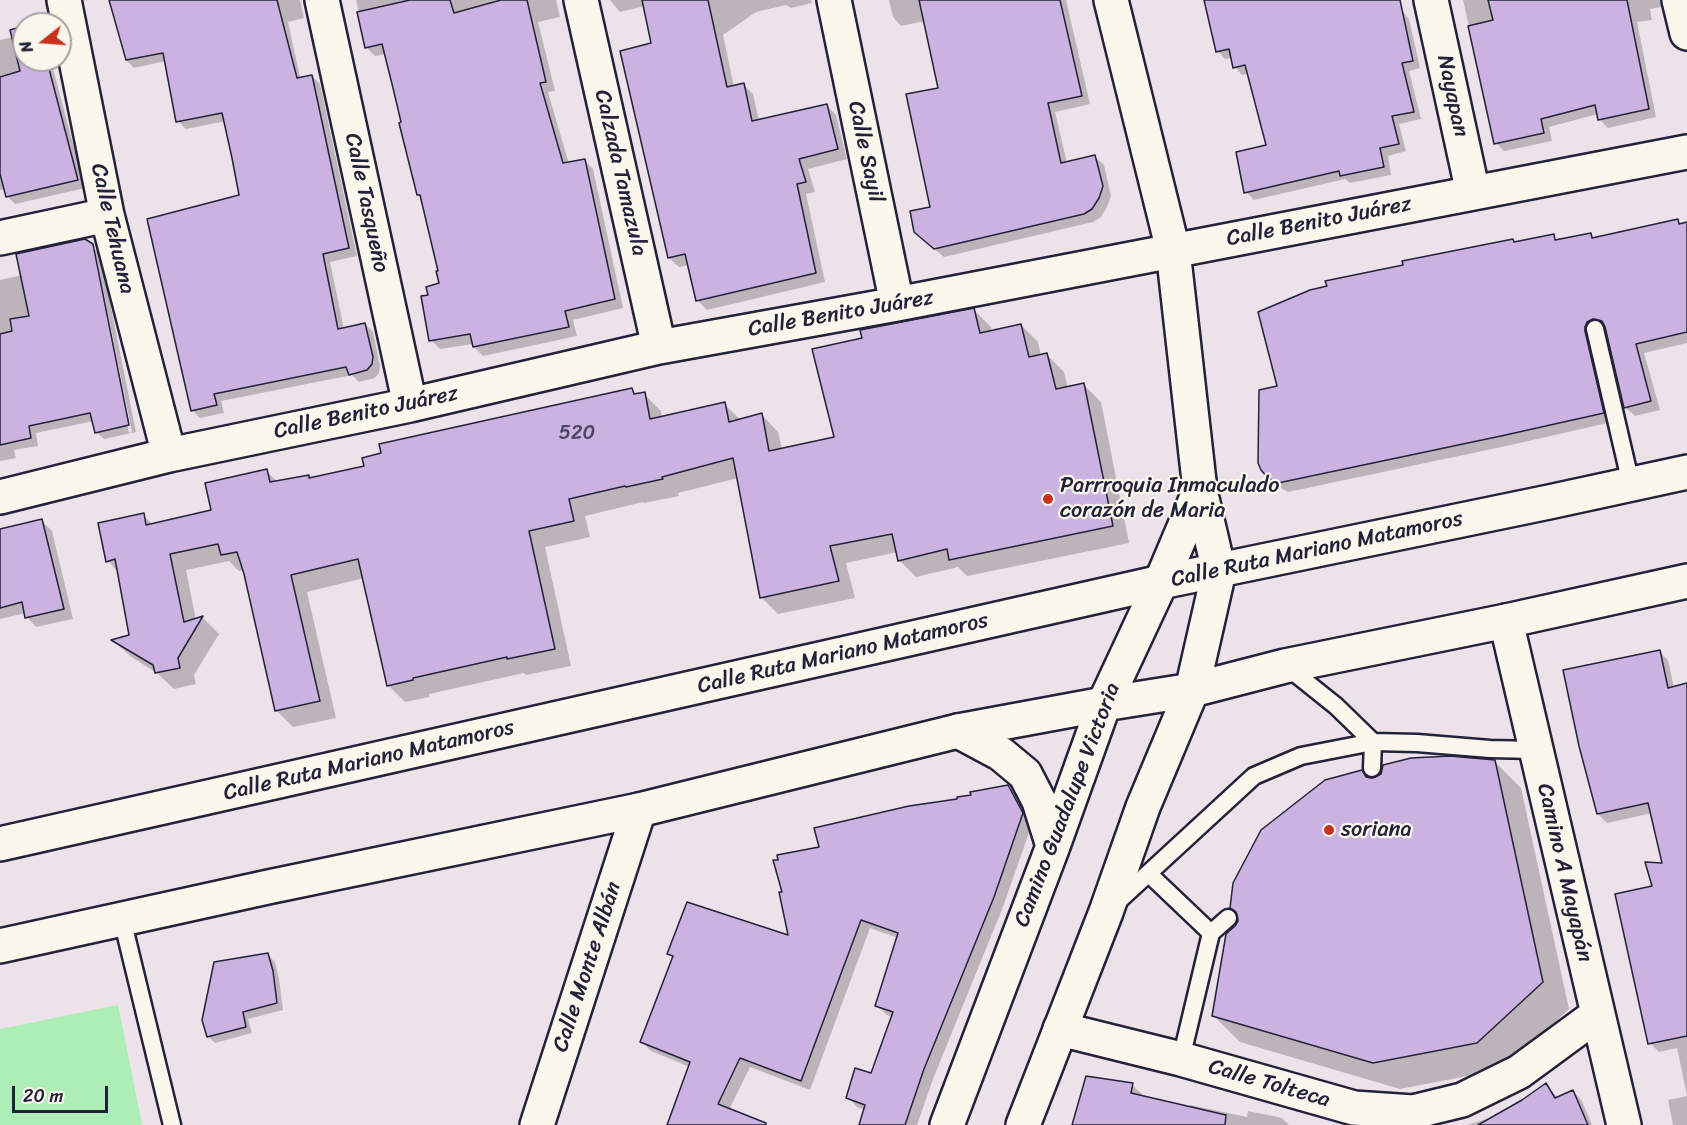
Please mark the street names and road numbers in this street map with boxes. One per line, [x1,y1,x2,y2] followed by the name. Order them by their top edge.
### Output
[1430,52,1474,140] street label: Nayapan
[588,87,652,259] street label: Calzada Tamazula
[841,99,889,205] street label: Calle Sayil
[338,131,394,275] street label: Calle Tasqueño
[84,161,140,297] street label: Calle Tehuana
[1224,191,1414,253] street label: Calle Benito Juárez
[746,285,936,343] street label: Calle Benito Juárez
[271,381,461,445] street label: Calle Benito Juárez
[1169,506,1465,594] street label: Calle Ruta Mariano Matamoros
[695,608,991,700] street label: Calle Ruta Mariano Matamoros
[1009,679,1127,931] street label: Camino Guadalupe Victoria
[221,715,517,807] street label: Calle Ruta Mariano Matamoros
[1531,781,1597,965] street label: Camino A Mayapán
[548,879,628,1055] street label: Calle Monte Albán
[1205,1054,1333,1114] street label: Calle Tolteca

